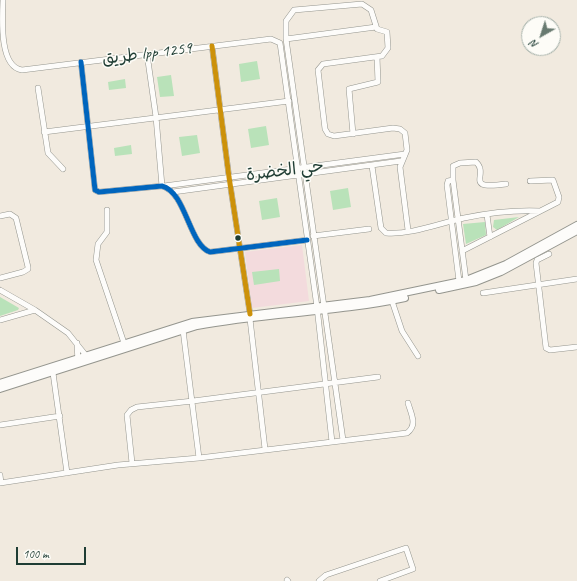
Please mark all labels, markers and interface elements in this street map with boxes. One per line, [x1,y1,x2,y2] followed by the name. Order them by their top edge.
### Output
[521,16,561,56] north arrow
[527,37,541,52] text: N
[101,38,193,70] street label: طريق lpp 1259
[245,156,325,186] street label: حي الخضرة
[233,233,243,243] unlabelled marker
[18,539,88,565] scale bar
[23,546,49,562] text: 100 m

